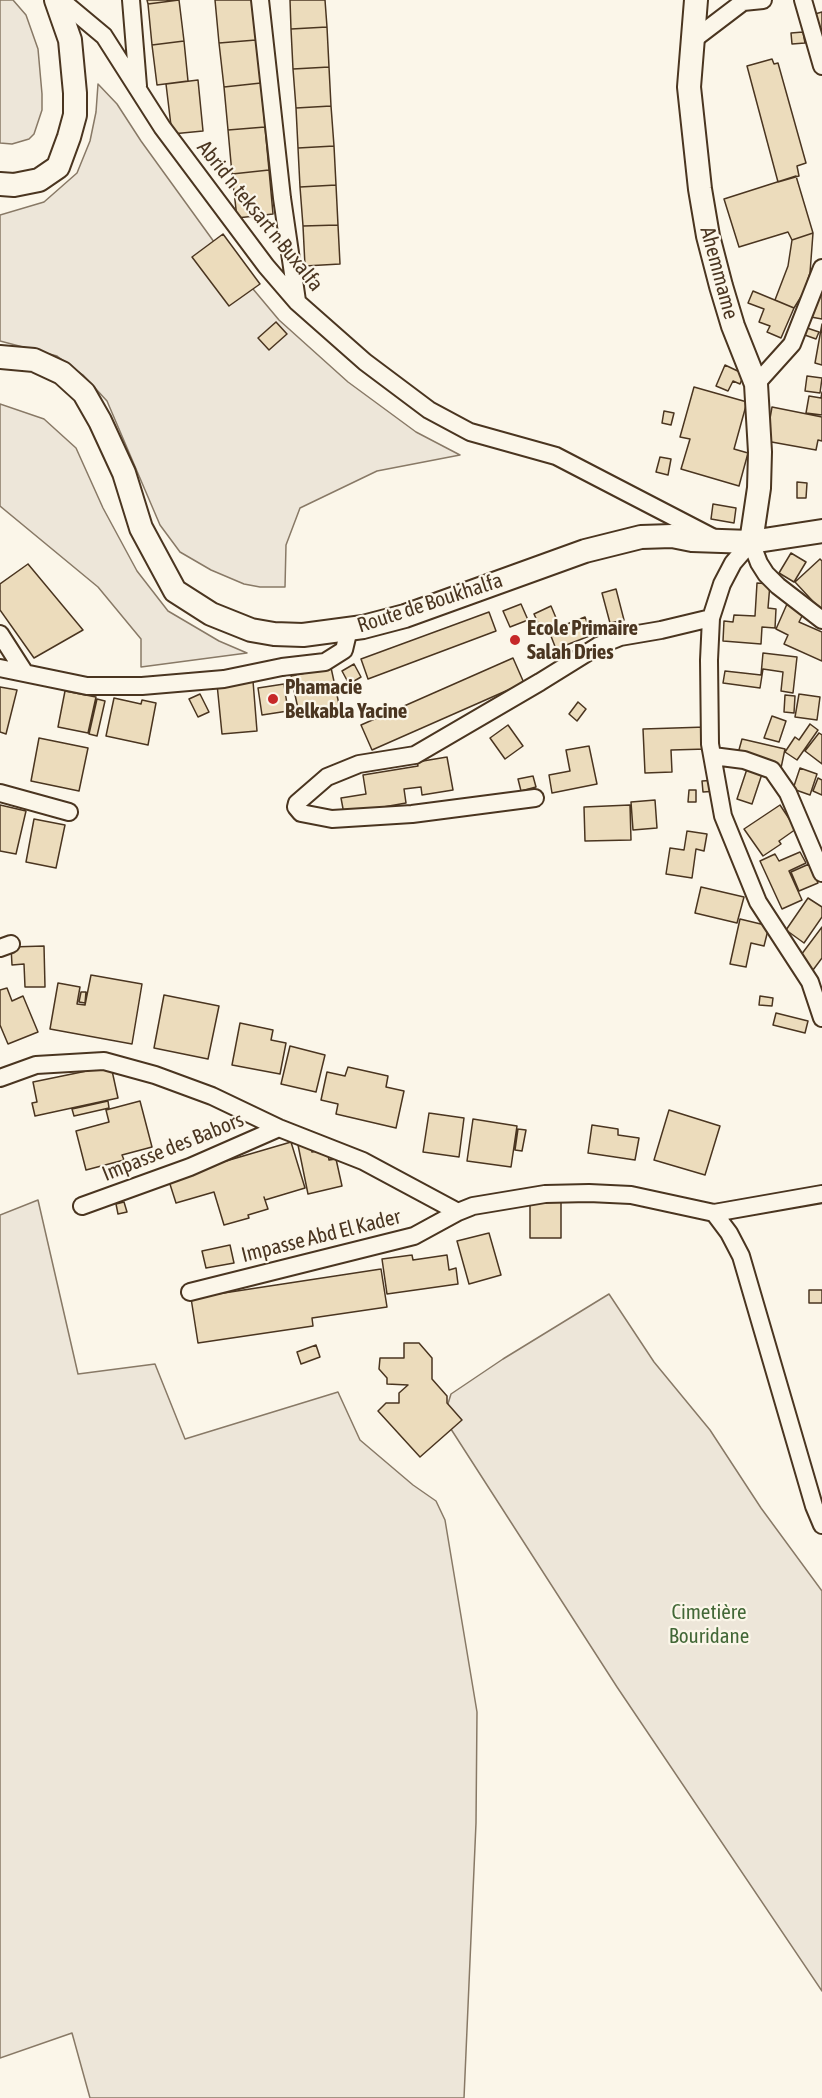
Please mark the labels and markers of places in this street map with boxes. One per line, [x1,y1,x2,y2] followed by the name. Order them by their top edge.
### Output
[527,615,638,665] place label: Ecole Primaire Salah Dries
[508,633,522,647] marker: Ecole Primaire Salah Dries
[285,674,407,724] place label: Phamacie Belkabla Yacine
[266,692,280,706] marker: Phamacie Belkabla Yacine

